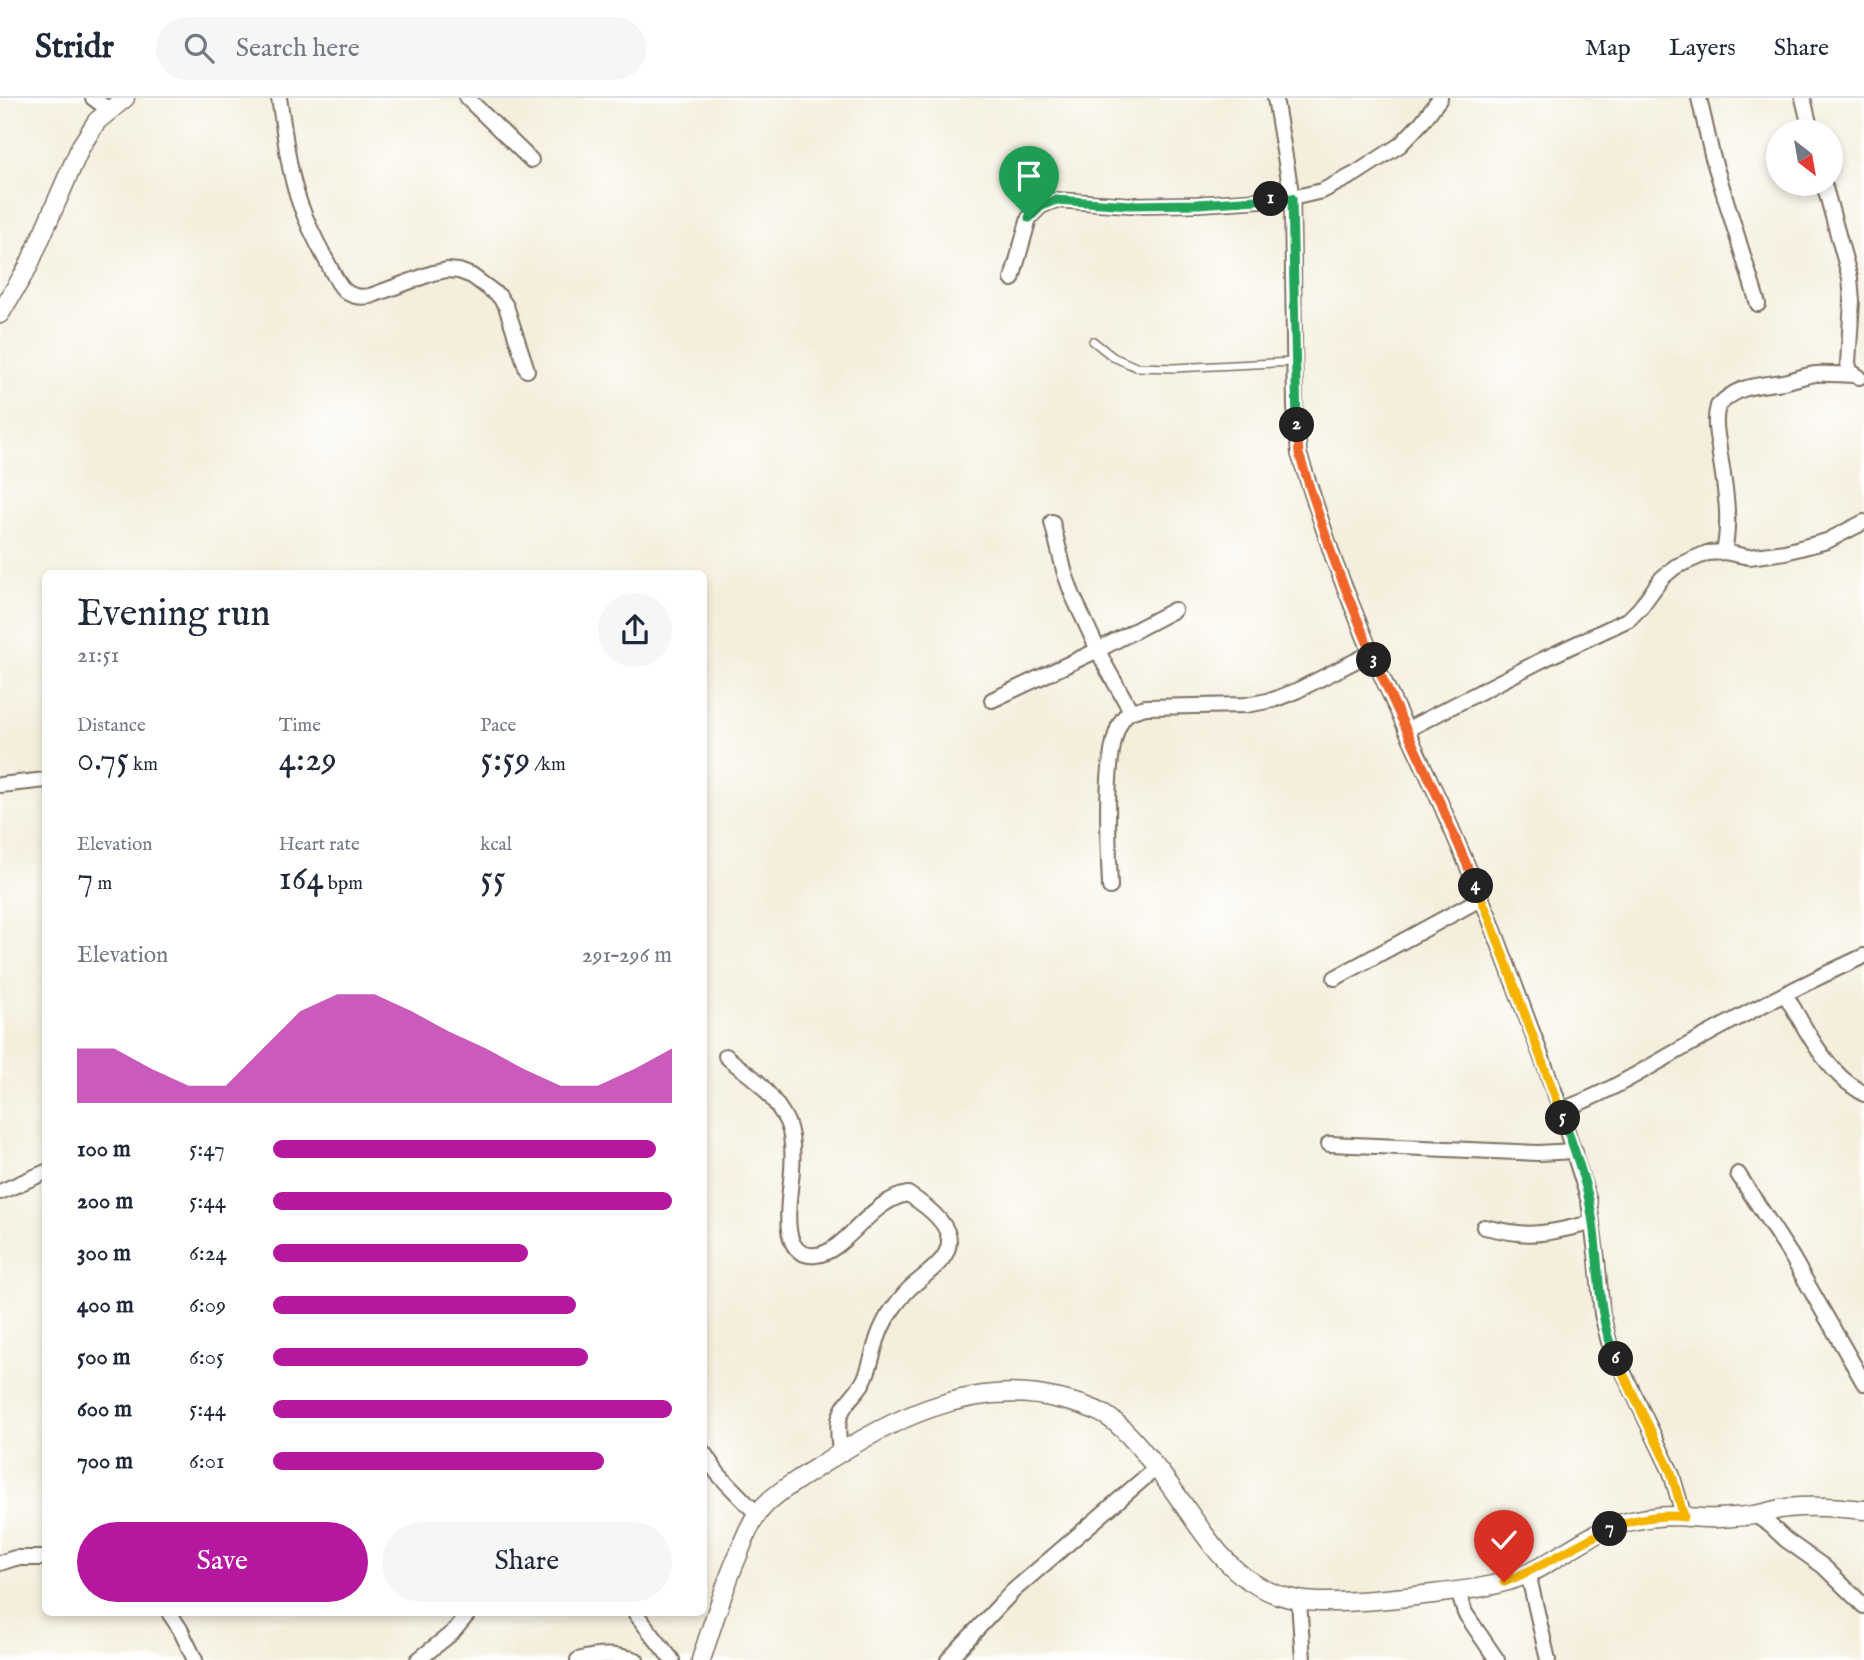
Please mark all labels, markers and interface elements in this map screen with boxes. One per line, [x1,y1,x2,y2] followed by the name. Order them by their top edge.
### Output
[156,17,646,80] search box
[35,27,114,69] text: Stridr
[180,29,218,67] icon: search
[236,32,360,65] text: Search here
[1585,33,1631,64] text: Map
[1669,33,1736,64] text: Layers
[1774,33,1829,64] text: Share
[1766,119,1843,196] north arrow
[1766,119,1843,196] map controls
[999,146,1059,218] pin
[1010,157,1048,195] icon: arrive
[1254,182,1288,217] pin: 1
[1267,186,1274,210] text: 1
[1280,408,1314,442] pin: 2
[1292,412,1301,436] text: 2
[77,591,271,639] text: Evening run
[598,593,672,667] button: share
[77,641,119,670] text: 21:51
[1356,642,1392,678] pin: 3
[1370,647,1377,671] text: 3
[77,714,146,738] text: Distance
[279,714,321,738] text: Time
[480,714,516,738] text: Pace
[77,738,129,783] text: 0.75
[279,738,337,783] text: 4:29
[480,738,530,783] text: 5:59
[129,753,158,777] text: km
[530,753,566,777] text: /km
[77,833,152,857] text: Elevation
[279,833,360,857] text: Heart rate
[480,833,512,857] text: kcal
[77,857,93,902] text: 7
[279,857,324,902] text: 164
[480,857,506,902] text: 55
[1458,868,1494,904] pin: 4
[93,872,112,896] text: m
[324,872,363,896] text: bpm
[1471,873,1480,897] text: 4
[77,941,168,970] text: Elevation
[582,941,672,970] text: 291–296 m
[1546,1100,1580,1136] pin: 5
[1559,1105,1566,1129] text: 5
[77,1135,131,1164] text: 100 m
[189,1135,225,1164] text: 5:47
[77,1187,133,1216] text: 200 m
[189,1187,226,1216] text: 5:44
[77,1239,131,1268] text: 300 m
[189,1239,227,1268] text: 6:24
[77,1291,134,1320] text: 400 m
[189,1291,226,1320] text: 6:09
[1598,1342,1634,1376] pin: 6
[77,1343,131,1372] text: 500 m
[189,1343,224,1372] text: 6:05
[1611,1346,1620,1370] text: 6
[77,1395,132,1424] text: 600 m
[189,1395,226,1424] text: 5:44
[77,1447,133,1476] text: 700 m
[189,1447,225,1476] text: 6:01
[1474,1510,1534,1582] pin
[1592,1512,1628,1546] pin: 7
[1605,1516,1614,1540] text: 7
[1485,1521,1523,1559] icon: check
[77,1522,368,1602] button: Save
[382,1522,672,1602] button: Share

